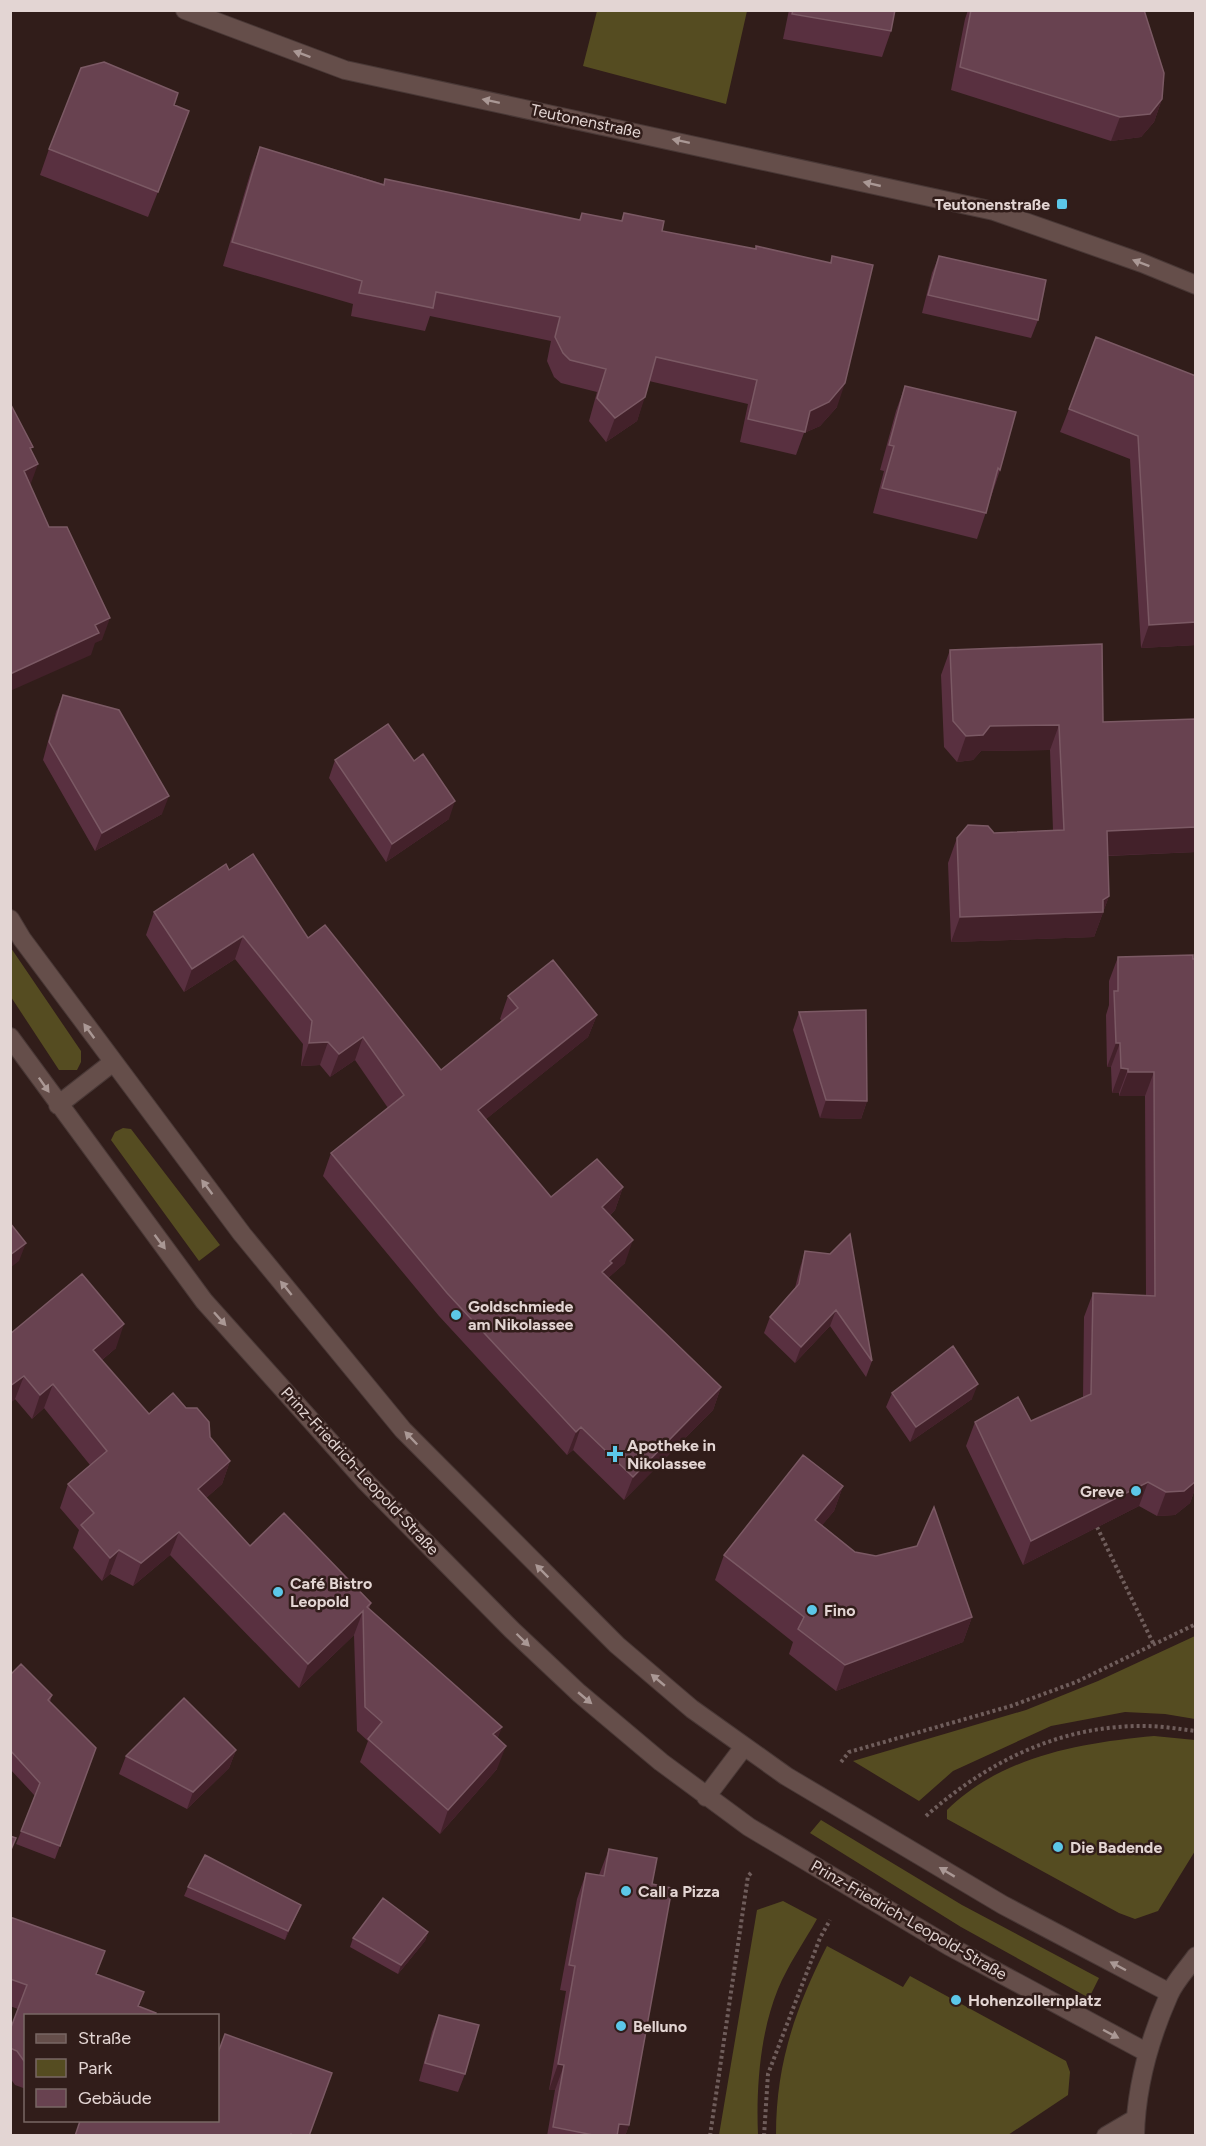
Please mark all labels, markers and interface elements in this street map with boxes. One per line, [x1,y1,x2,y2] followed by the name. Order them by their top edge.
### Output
[293,48,311,58] one-way arrow
[481,96,500,105] one-way arrow
[529,100,643,142] street label: Teutonenstraße
[672,136,691,145] one-way arrow
[863,178,881,188] one-way arrow
[934,195,1050,214] place label: Teutonenstraße
[1055,197,1069,211] marker: Teutonenstraße
[1132,258,1150,268] one-way arrow
[84,1024,96,1039] one-way arrow
[38,1076,50,1092] one-way arrow
[201,1179,213,1195] one-way arrow
[153,1234,165,1249] one-way arrow
[280,1281,293,1296] one-way arrow
[468,1297,574,1334] place label: Goldschmiede am Nikolassee
[449,1308,463,1322] marker: Goldschmiede am Nikolassee
[213,1311,226,1326] one-way arrow
[277,1383,443,1559] street label: Prinz-Friedrich-Leopold-Straße
[404,1431,418,1445] one-way arrow
[627,1436,716,1473] place label: Apotheke in Nikolassee
[608,1447,622,1461] marker: Apotheke in Nikolassee
[1080,1482,1124,1501] place label: Greve
[1129,1484,1143,1498] marker: Greve
[536,1565,550,1579] one-way arrow
[290,1574,372,1611] place label: Café Bistro Leopold
[271,1585,285,1599] marker: Café Bistro Leopold
[824,1601,855,1620] place label: Fino
[805,1603,819,1617] marker: Fino
[515,1633,529,1647] one-way arrow
[651,1674,666,1687] one-way arrow
[577,1691,592,1704] one-way arrow
[1070,1838,1162,1857] place label: Die Badende
[1051,1840,1065,1854] marker: Die Badende
[808,1856,1010,1984] street label: Prinz-Friedrich-Leopold-Straße
[939,1867,955,1878] one-way arrow
[638,1882,720,1901] place label: Call a Pizza
[619,1884,633,1898] marker: Call a Pizza
[1109,1961,1126,1971] one-way arrow
[968,1991,1102,2010] place label: Hohenzollernplatz
[949,1993,963,2007] marker: Hohenzollernplatz
[24,2014,219,2122] legend
[633,2017,687,2036] place label: Belluno
[614,2019,628,2033] marker: Belluno
[78,2027,131,2049] text: Straße
[1103,2029,1120,2039] one-way arrow
[78,2057,113,2079] text: Park
[78,2087,152,2109] text: Gebäude

